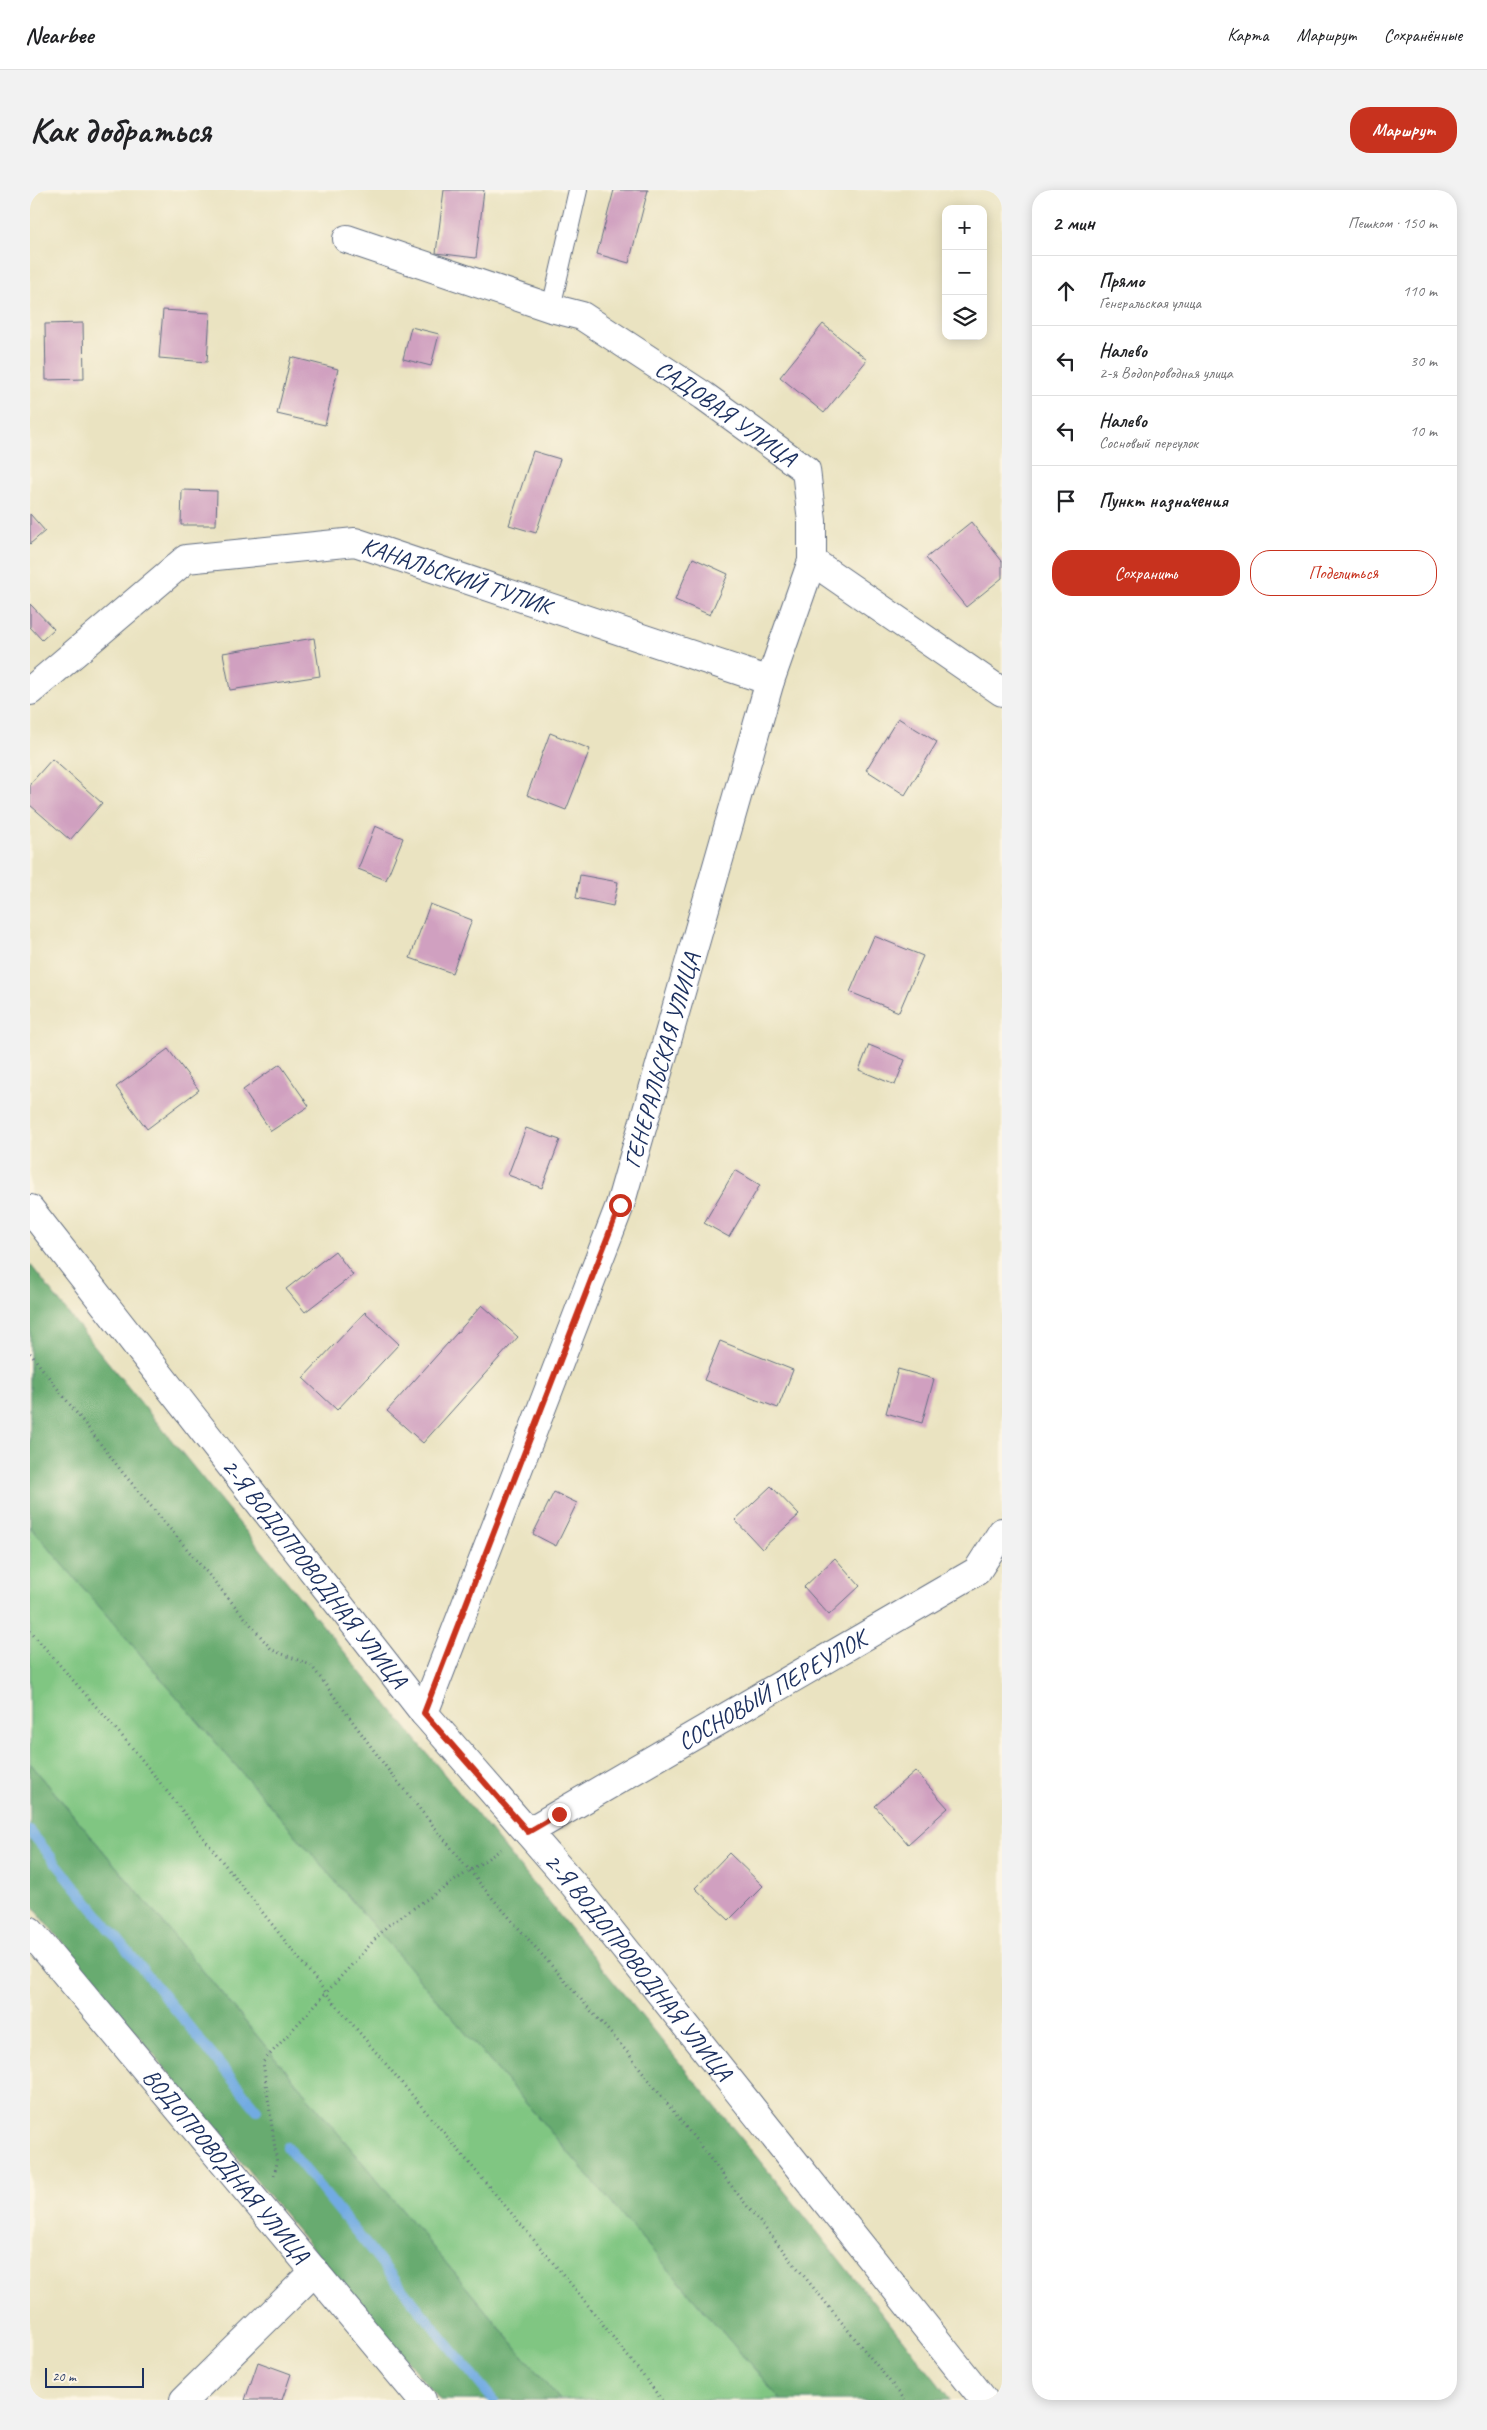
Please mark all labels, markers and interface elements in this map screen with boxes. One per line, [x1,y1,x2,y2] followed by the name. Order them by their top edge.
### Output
[25,20,93,50] text: Nearbee
[1227,24,1268,46] text: Карта
[1296,24,1356,46] text: Маршрут
[1384,24,1462,46] text: Сохранённые
[1350,107,1457,153] button: Маршрут
[30,108,211,153] text: Как добраться
[942,205,987,340] map controls
[942,205,987,250] button: +
[1052,210,1095,236] text: 2 мин
[1348,213,1437,233] text: Пешком · 150 m
[942,250,987,295] button: −
[1099,269,1144,293] text: Прямо
[1052,277,1080,305] icon: ahead
[1403,281,1437,301] text: 110 m
[1099,293,1201,313] text: Генеральская улица
[942,295,987,340] button: layers
[1099,339,1147,363] text: Налево
[1052,347,1080,375] icon: left
[1410,351,1437,371] text: 30 m
[650,353,803,474] street label: САДОВАЯ УЛИЦА
[1099,363,1233,383] text: 2-я Водопроводная улица
[1099,409,1147,433] text: Налево
[1052,417,1080,445] icon: left
[1410,421,1437,441] text: 10 m
[1099,433,1198,453] text: Сосновый переулок
[1052,487,1080,515] icon: arrive
[1099,489,1228,513] text: Пункт назначения
[358,530,559,623] street label: КАНАЛЬСКИЙ ТУПИК
[1052,550,1240,596] button: Сохранить
[1250,550,1437,596] button: Поделиться
[616,949,707,1171] street label: ГЕНЕРАЛЬСКАЯ УЛИЦА
[609,1194,632,1217] route start
[215,1452,414,1695] street label: 2-Я ВОДОПРОВОДНАЯ УЛИЦА
[672,1621,876,1757] street label: СОСНОВЫЙ ПЕРЕУЛОК
[548,1803,571,1826] route end
[538,1847,739,2087] street label: 2-Я ВОДОПРОВОДНАЯ УЛИЦА
[136,2062,317,2270] street label: ВОДОПРОВОДНАЯ УЛИЦА
[45,2365,144,2388] scale bar
[52,2368,76,2385] text: 20 m

